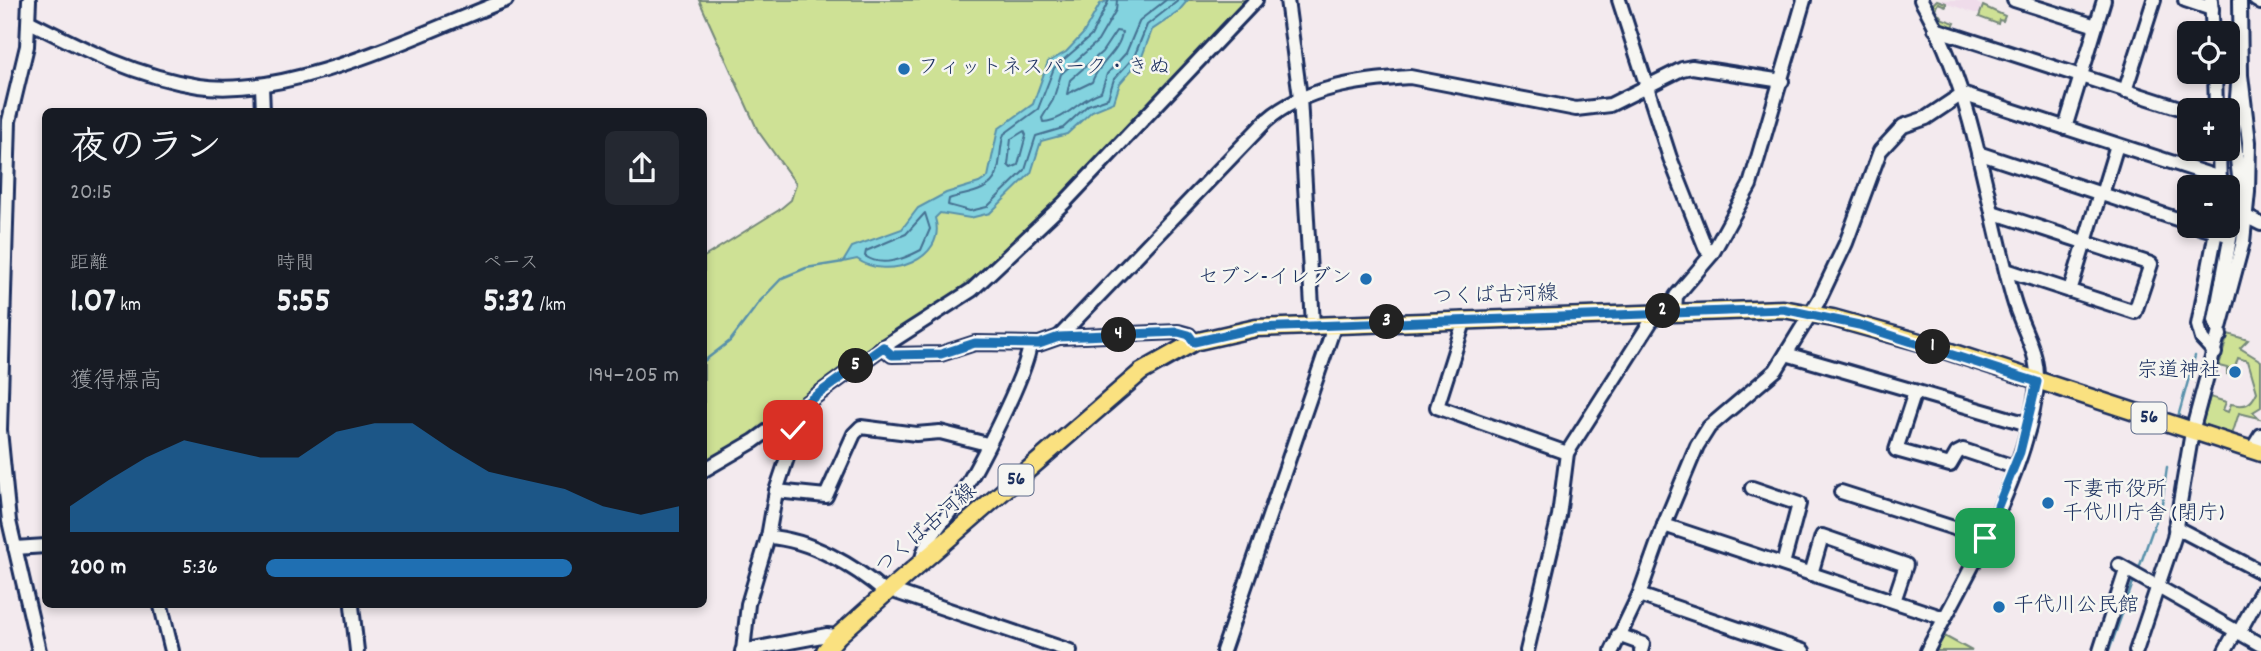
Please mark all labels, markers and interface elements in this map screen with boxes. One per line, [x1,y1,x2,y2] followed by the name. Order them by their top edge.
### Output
[2177,21,2240,238] map controls
[2177,21,2240,84] button: locate
[918,54,1170,84] place label: フィットネスパーク・きぬ
[896,61,912,77] marker: フィットネスパーク・きぬ
[2177,98,2240,161] button: +
[70,123,222,178] text: 夜のラン
[605,131,679,205] button: share
[2177,175,2240,238] button: −
[70,177,112,210] text: 20:15
[70,251,108,278] text: 距離
[276,251,314,278] text: 時間
[483,251,539,278] text: ペース
[1198,264,1352,294] place label: セブン-イレブン
[1358,271,1374,287] marker: セブン-イレブン
[70,278,116,328] text: 1.07
[276,278,331,328] text: 5:55
[483,278,536,328] text: 5:32
[1432,280,1558,314] street label: つくば古河線
[116,293,141,320] text: km
[536,293,566,320] text: /km
[1646,294,1680,328] pin: 2
[1658,297,1667,324] text: 2
[1370,304,1404,340] pin: 3
[1382,308,1391,335] text: 3
[1102,318,1136,352] pin: 4
[1115,321,1122,348] text: 4
[1916,330,1951,364] pin: 1
[1930,333,1935,360] text: 1
[838,348,874,384] pin: 5
[851,352,860,379] text: 5
[2137,357,2221,387] place label: 宗道神社
[588,360,679,393] text: 194–205 m
[2227,364,2243,380] marker: 宗道神社
[70,366,162,399] text: 獲得標高
[763,400,823,460] pin
[2132,402,2166,434] road number: 56
[774,411,812,449] icon: check
[998,464,1034,495] road number: 56
[2062,476,2224,530] place label: 下妻市役所 千代川庁舎 (閉庁)
[870,477,984,583] street label: つくば古河線
[2040,495,2056,511] marker: 下妻市役所 千代川庁舎 (閉庁)
[1955,508,2015,568] pin
[1966,519,2004,557] icon: arrive
[70,552,126,585] text: 200 m
[182,552,218,585] text: 5:36
[2013,592,2139,622] place label: 千代川公民館
[1991,599,2007,615] marker: 千代川公民館

